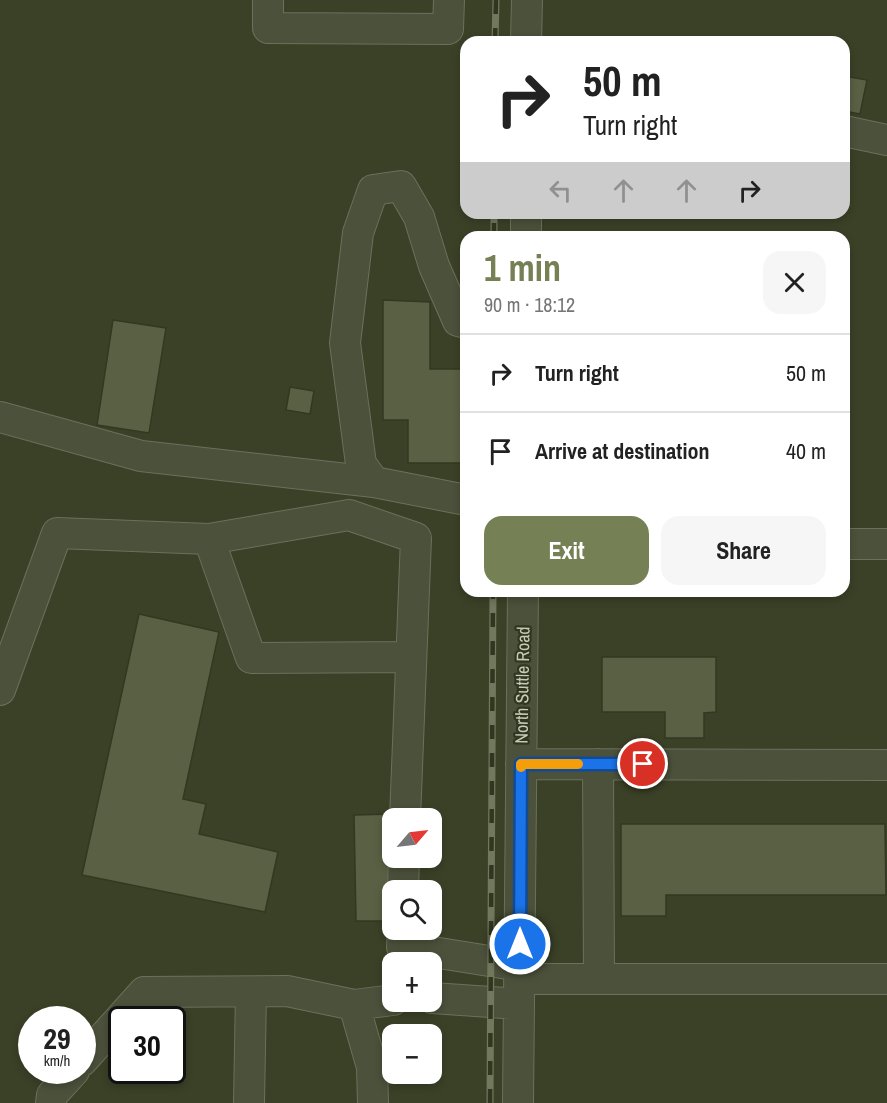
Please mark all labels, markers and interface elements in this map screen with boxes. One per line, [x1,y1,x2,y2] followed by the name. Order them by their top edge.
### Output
[583,53,662,109] text: 50 m
[484,60,562,138] icon: right
[583,107,677,143] text: Turn right
[544,174,577,207] icon: left
[607,174,640,207] icon: ahead
[670,174,703,207] icon: ahead
[733,174,766,207] icon: right
[484,244,561,292] text: 1 min
[763,251,826,314] button: close
[484,291,575,318] text: 90 m · 18:12
[484,357,517,390] icon: right
[535,358,619,388] text: Turn right
[786,358,826,388] text: 50 m
[484,435,517,468] icon: arrive
[535,436,709,466] text: Arrive at destination
[786,436,826,466] text: 40 m
[484,516,649,585] button: Exit
[661,516,826,585] button: Share
[508,626,536,744] street label: North Suttle Road
[617,738,668,789] pin
[626,747,659,780] icon: arrive
[382,808,442,868] north arrow
[382,808,442,1084] map controls
[382,880,442,940] button: search
[488,912,552,976] position arrow
[382,952,442,1012] button: +
[108,1006,186,1084] speed limit sign: 30
[43,1018,71,1058] text: 29
[382,1024,442,1084] button: −
[44,1050,70,1071] text: km/h

